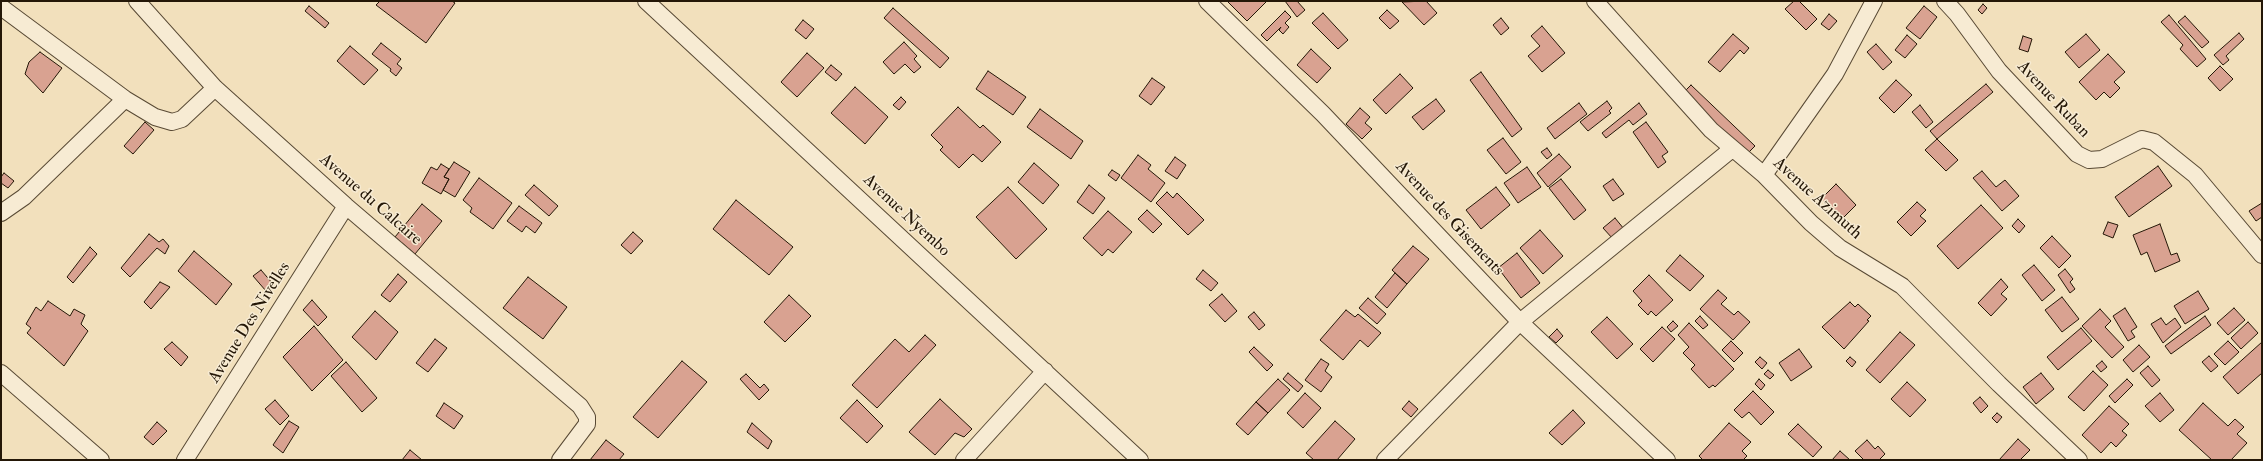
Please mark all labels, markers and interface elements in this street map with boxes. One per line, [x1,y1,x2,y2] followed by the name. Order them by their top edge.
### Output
[2012,57,2094,143] street label: Avenue Ruban
[315,150,425,250] street label: Avenue du Calcaire
[1768,154,1866,244] street label: Avenue Azimuth
[1391,157,1507,281] street label: Avenue des Gisements
[858,170,954,262] street label: Avenue Nyembo
[205,259,295,387] street label: Avenue Des Nivelles

